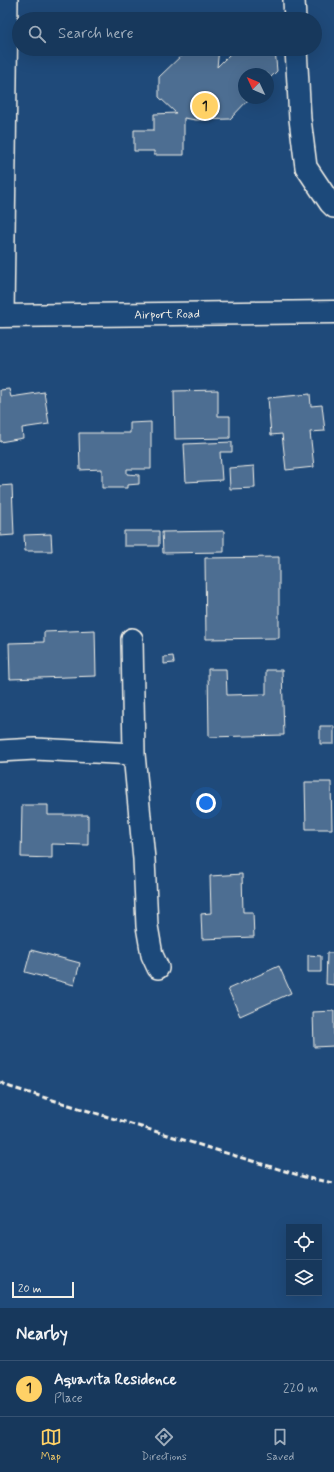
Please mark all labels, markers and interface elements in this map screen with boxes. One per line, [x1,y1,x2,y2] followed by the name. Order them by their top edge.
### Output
[12,12,322,56] search box
[26,23,48,45] icon: search
[58,24,134,44] text: Search here
[238,68,274,104] north arrow
[192,91,218,121] pin: 1
[134,306,200,324] street label: Airport Road
[196,793,216,813] your location
[286,1224,322,1296] map controls
[286,1224,322,1260] button: locate
[286,1260,322,1296] button: layers
[12,1280,74,1299] scale bar
[18,1282,41,1296] text: 20 m
[16,1323,68,1345] text: Nearby
[54,1370,177,1390] text: Aquavita Residence
[26,1380,32,1397] text: 1
[283,1380,318,1397] text: 220 m
[54,1390,83,1407] text: Place
[40,1426,62,1464] tab: Map
[141,1426,187,1464] tab: Directions
[266,1426,294,1464] tab: Saved

